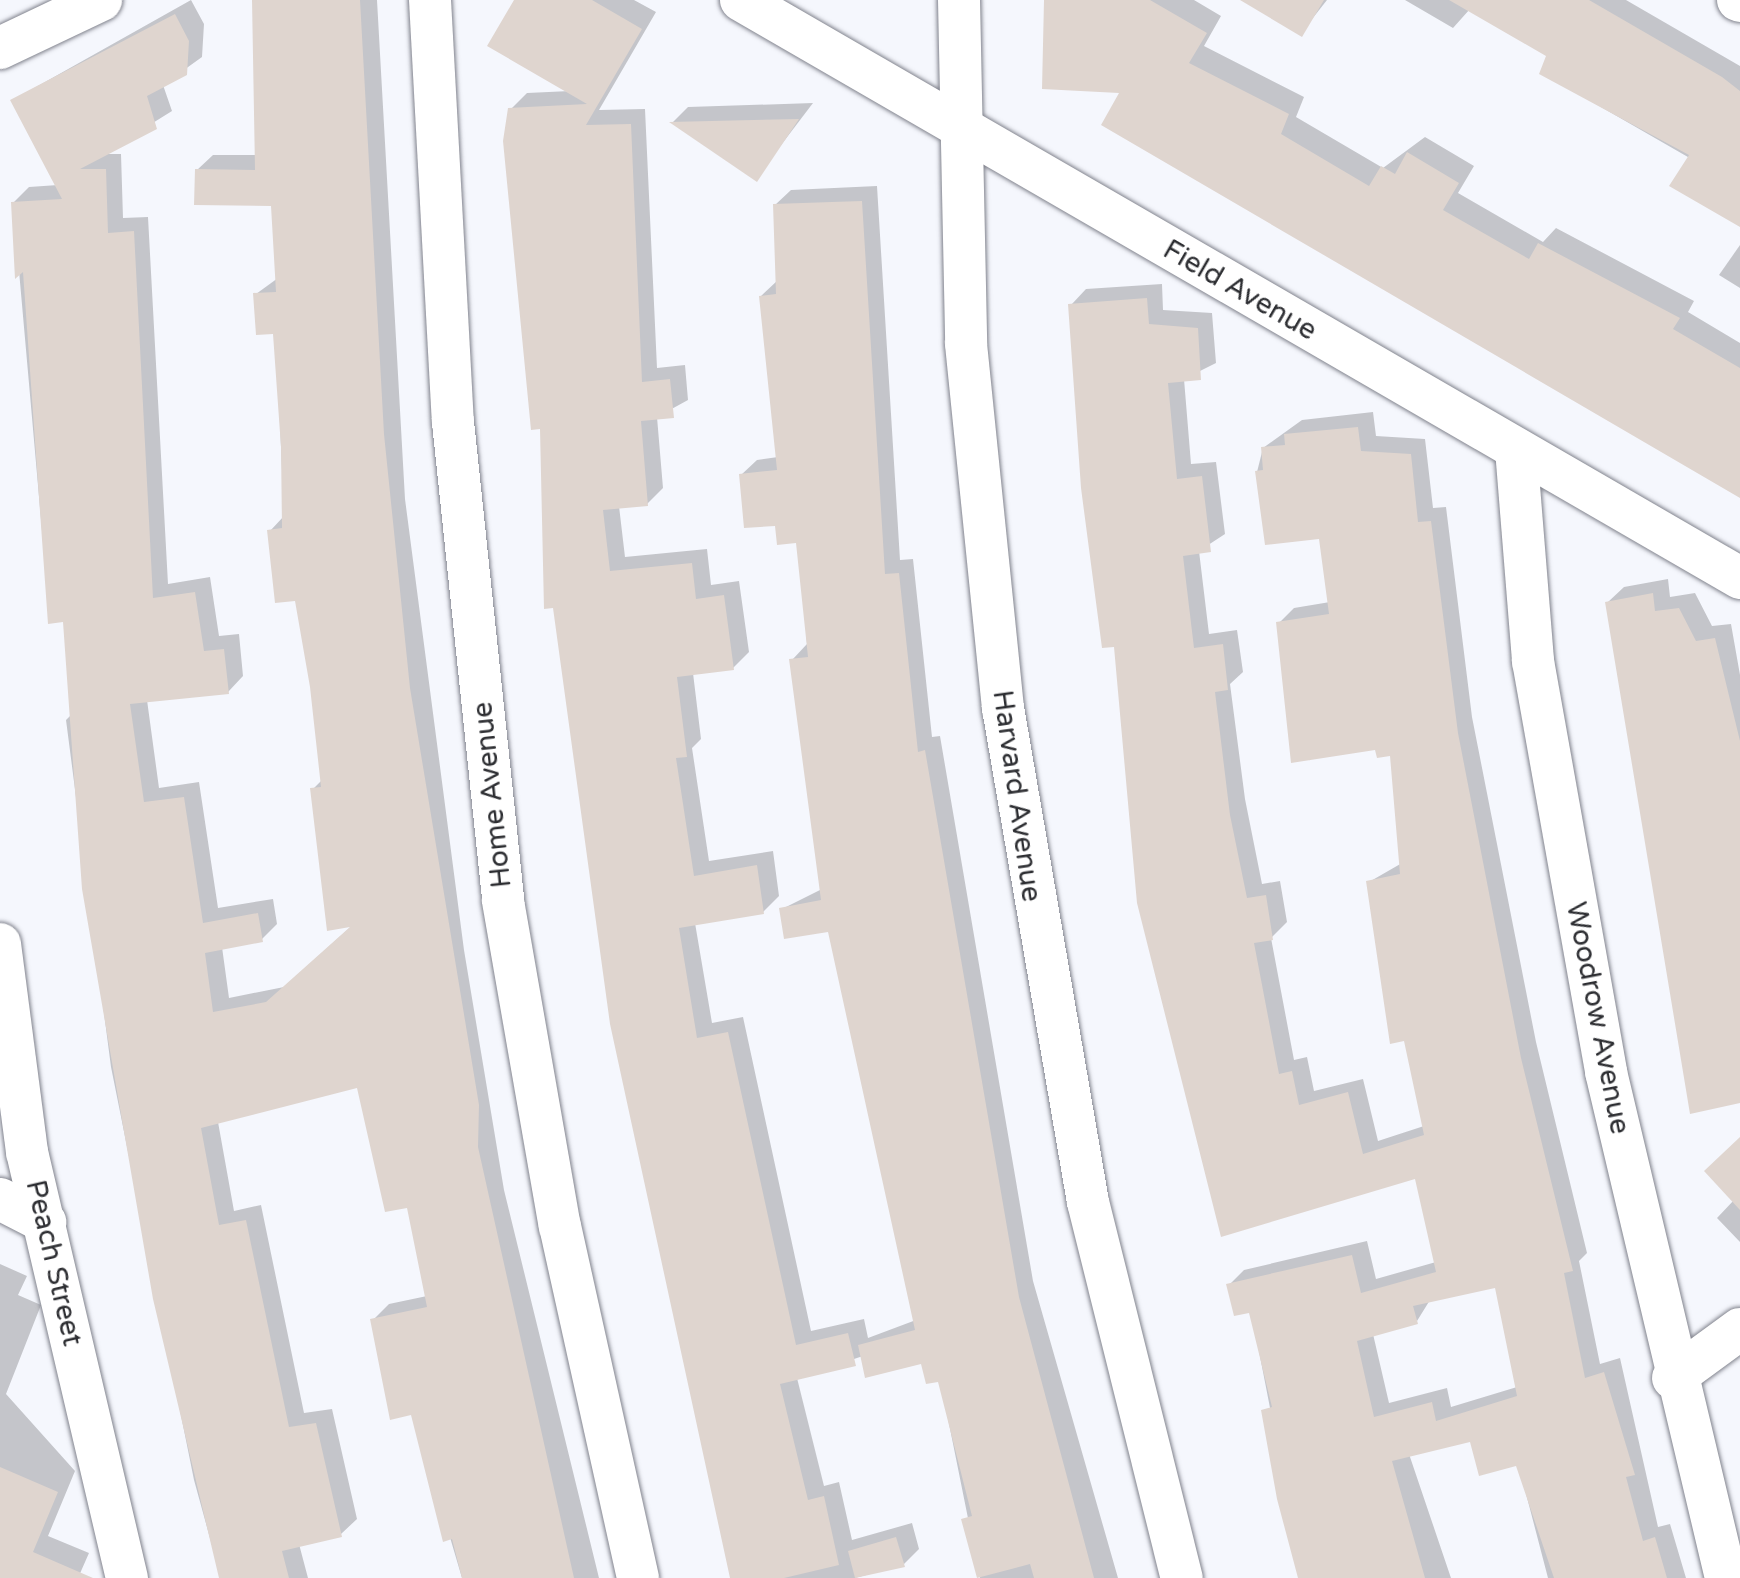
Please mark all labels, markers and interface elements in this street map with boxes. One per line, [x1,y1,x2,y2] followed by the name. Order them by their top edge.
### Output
[1157,233,1323,347] street label: Field Avenue
[986,688,1048,904] street label: Harvard Avenue
[466,700,518,890] street label: Home Avenue
[1559,899,1637,1137] street label: Woodrow Avenue
[19,1177,89,1349] street label: Peach Street

